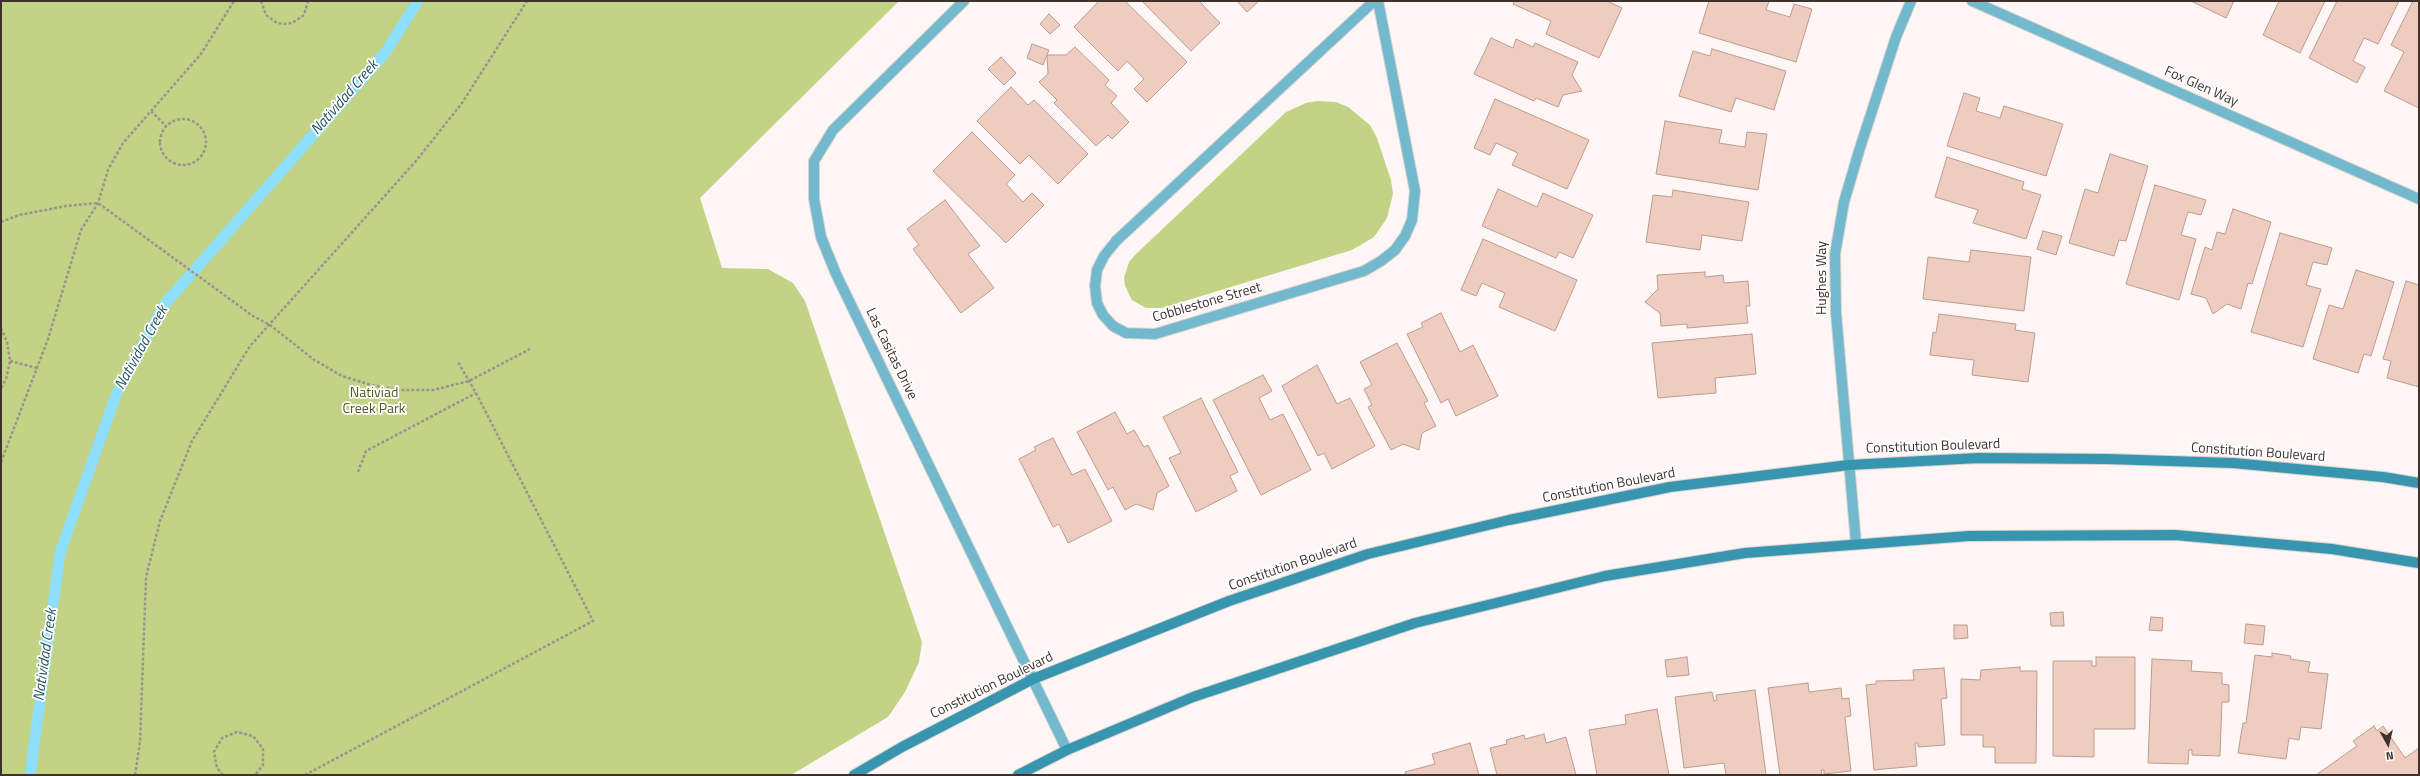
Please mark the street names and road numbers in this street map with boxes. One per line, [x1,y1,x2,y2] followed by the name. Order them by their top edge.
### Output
[2161,63,2241,111] street label: Fox Glen Way
[1815,241,1831,315] street label: Hughes Way
[1151,279,1263,327] street label: Cobblestone Street
[862,306,920,402] street label: Las Casitas Drive
[1865,436,2001,458] street label: Constitution Boulevard
[2190,440,2326,466] street label: Constitution Boulevard
[1541,465,1677,507] street label: Constitution Boulevard
[1227,535,1359,595] street label: Constitution Boulevard
[928,649,1056,723] street label: Constitution Boulevard

